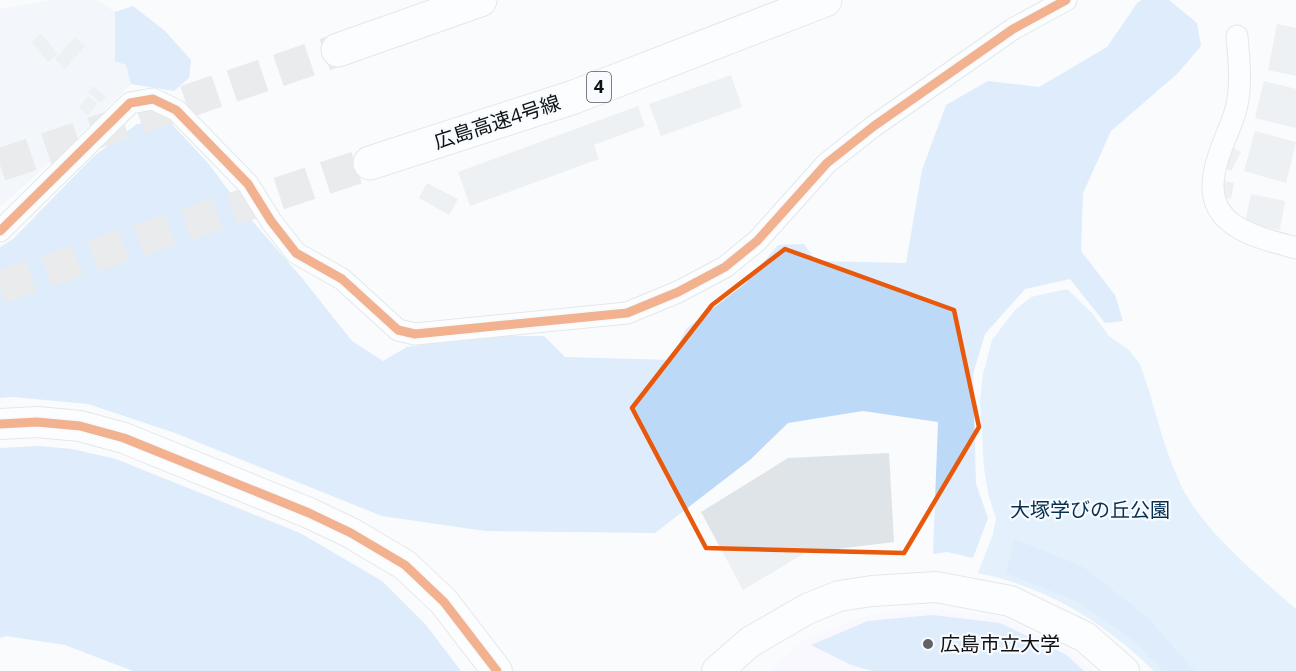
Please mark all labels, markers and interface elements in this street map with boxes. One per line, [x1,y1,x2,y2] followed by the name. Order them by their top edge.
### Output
[587,72,611,102] road number: 4
[430,88,564,155] street label: 広島高速4号線
[1010,496,1170,523] park label: 大塚学びの丘公園
[940,630,1060,657] place label: 広島市立大学
[921,637,935,651] marker: 広島市立大学

